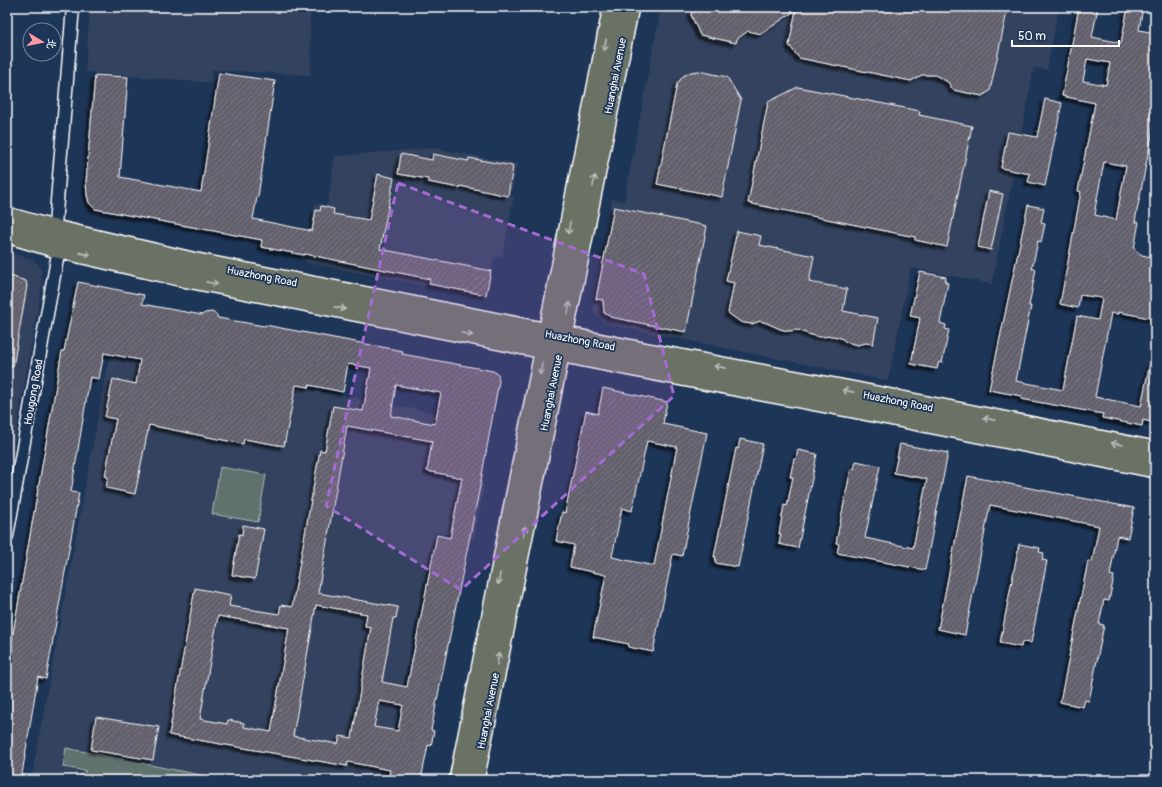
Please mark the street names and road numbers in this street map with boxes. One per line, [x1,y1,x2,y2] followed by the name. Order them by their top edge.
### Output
[602,36,629,115] street label: Huanghai Avenue
[226,263,298,290] street label: Huazhong Road
[544,327,616,354] street label: Huazhong Road
[538,353,565,432] street label: Huanghai Avenue
[21,358,46,426] street label: Hougong Road
[862,388,934,415] street label: Huazhong Road
[475,671,502,750] street label: Huanghai Avenue

